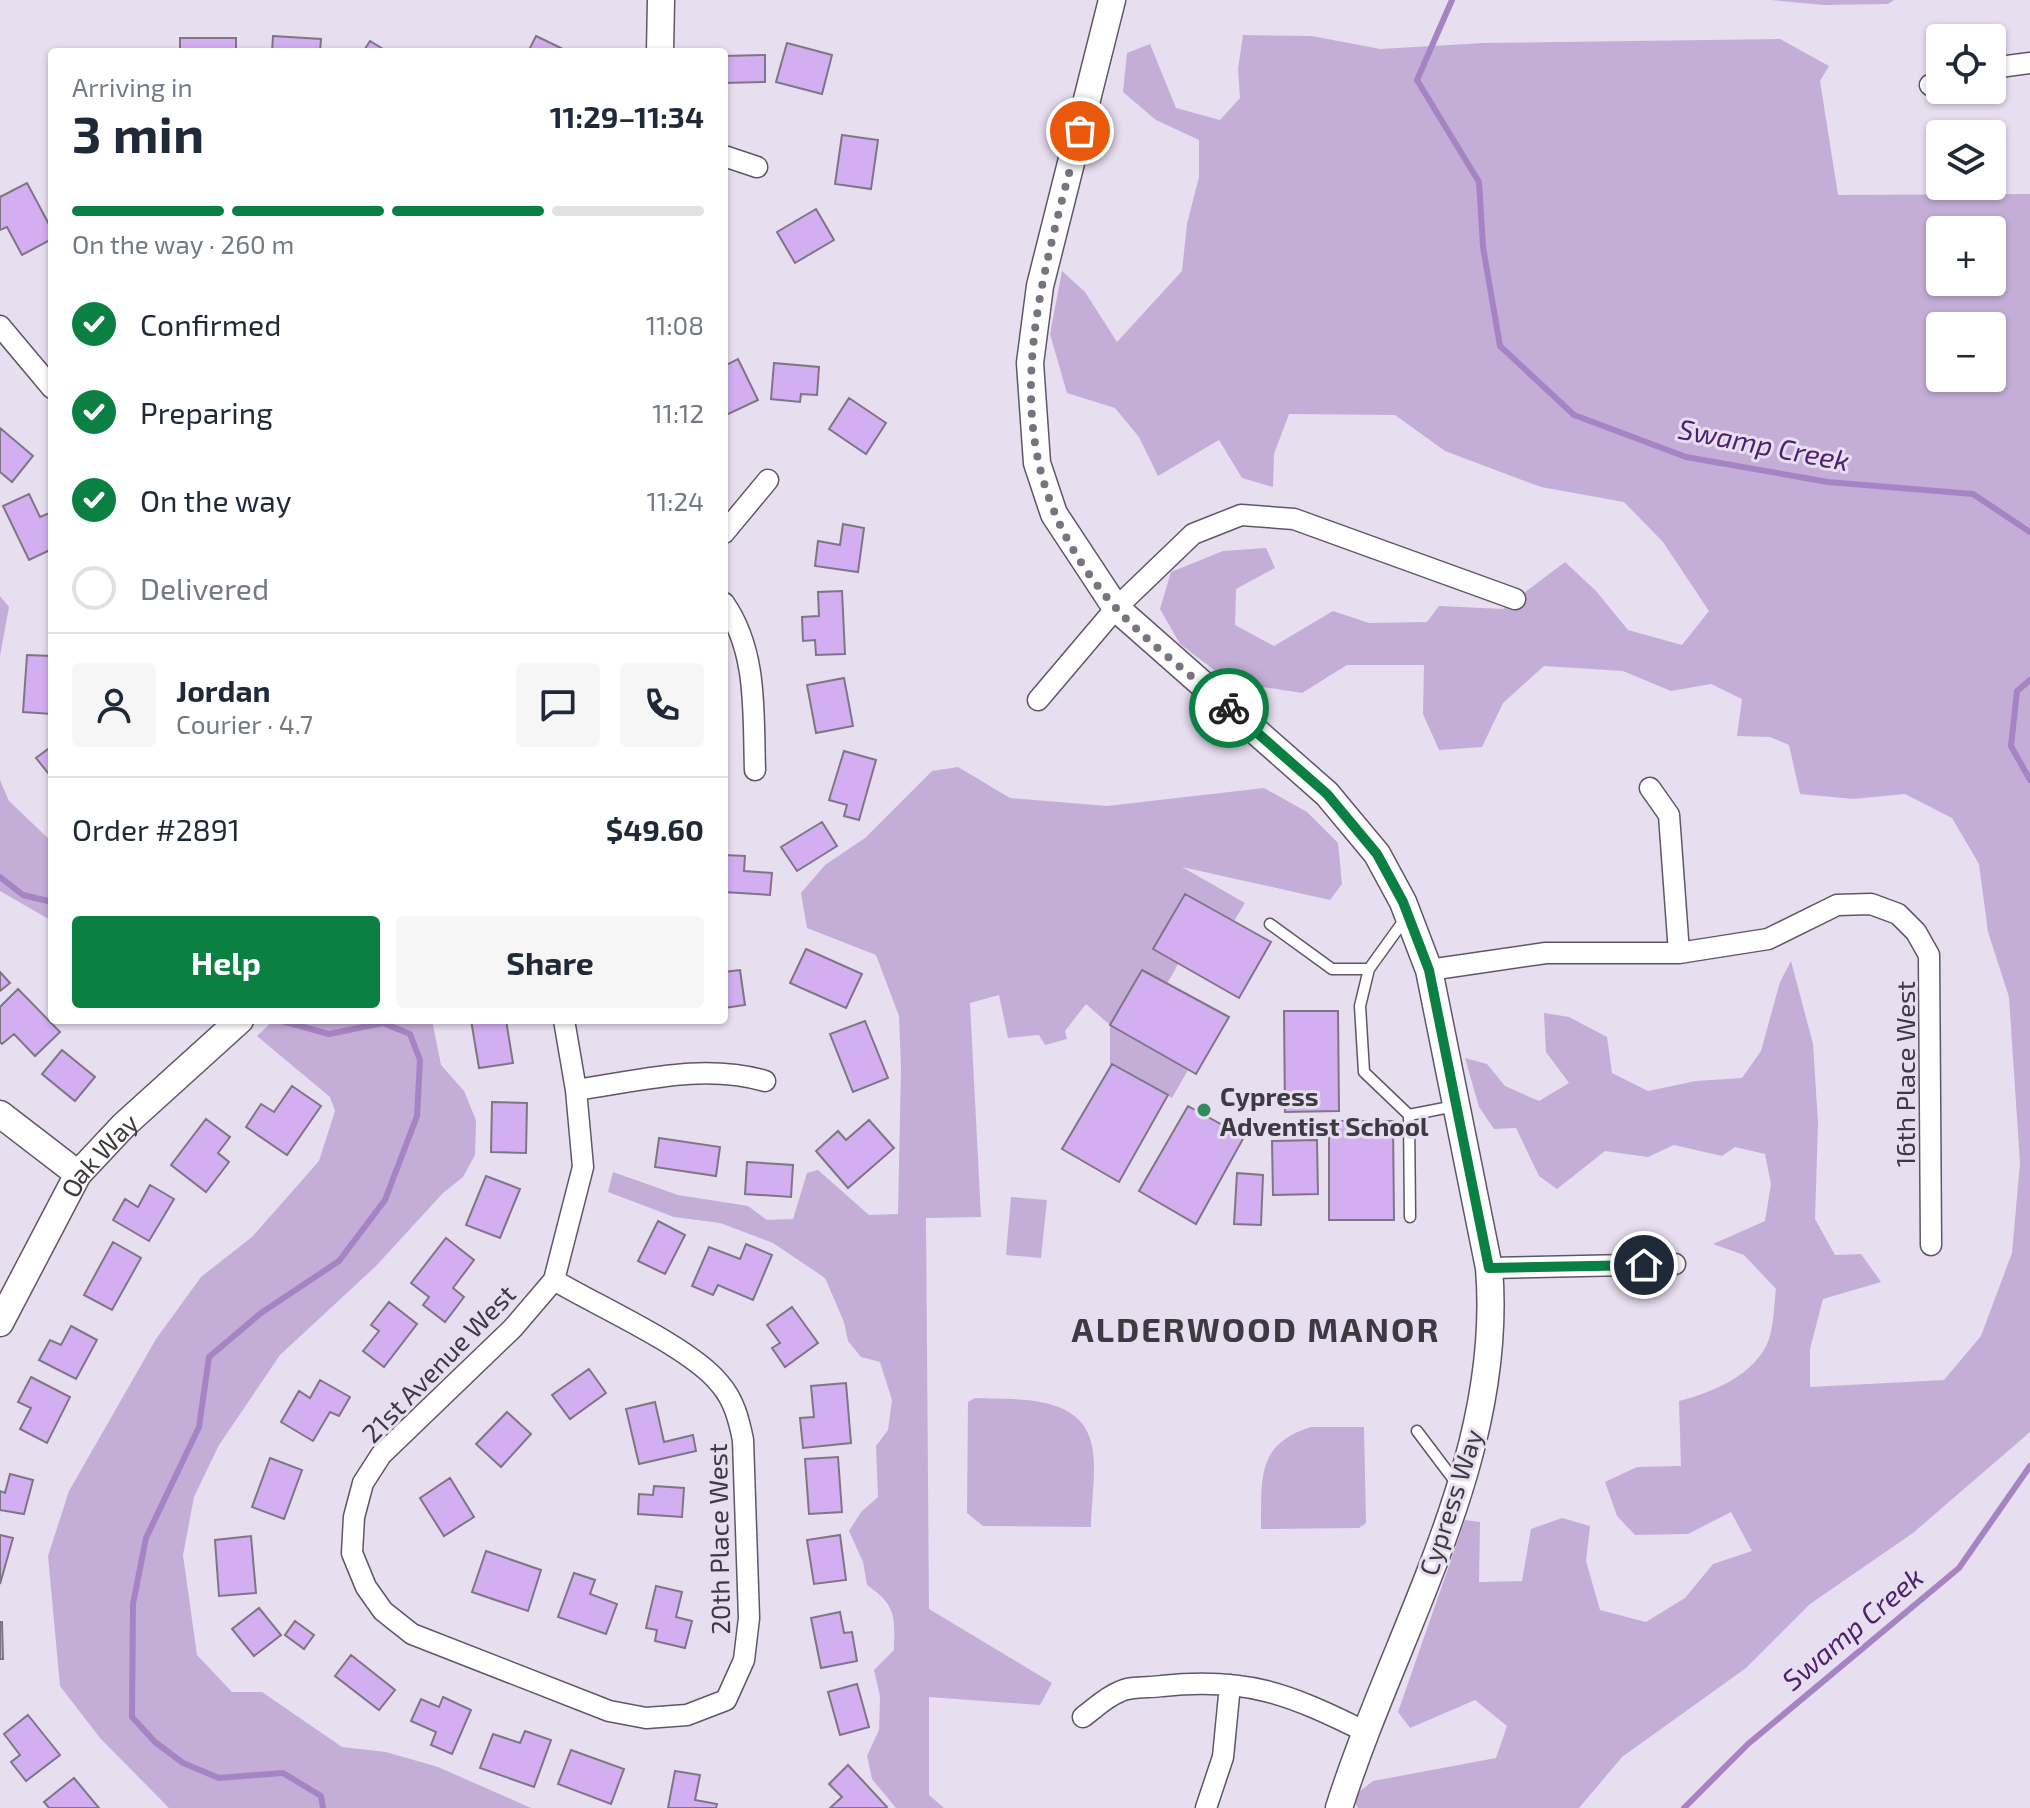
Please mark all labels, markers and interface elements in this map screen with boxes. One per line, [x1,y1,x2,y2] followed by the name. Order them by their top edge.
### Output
[1926,24,2006,392] map controls
[1926,24,2006,104] button: locate
[72,71,193,102] text: Arriving in
[1046,97,1114,165] pin
[550,98,704,134] text: 11:29–11:34
[72,101,204,163] text: 3 min
[1058,109,1102,153] icon: bag
[1926,120,2006,200] button: layers
[1926,216,2006,296] button: +
[72,228,294,259] text: On the way · 260 m
[72,302,116,346] icon: check
[140,306,281,342] text: Confirmed
[646,309,704,340] text: 11:08
[1926,312,2006,392] button: −
[72,390,116,434] icon: check
[140,394,273,430] text: Preparing
[652,397,704,428] text: 11:12
[1676,411,1852,477] water label: Swamp Creek
[72,478,116,522] icon: check
[140,482,292,518] text: On the way
[647,485,704,516] text: 11:24
[140,570,269,606] text: Delivered
[72,663,156,747] button: person
[516,663,600,747] button: chat
[620,663,704,747] button: phone
[1189,668,1269,748] courier
[176,672,271,708] text: Jordan
[1207,686,1251,730] icon: bike
[176,708,313,739] text: Courier · 4.7
[72,811,240,847] text: Order #2891
[606,811,704,847] text: $49.60
[72,916,380,1008] button: Help
[396,916,704,1008] button: Share
[1889,981,1920,1167] street label: 16th Place West
[1220,1080,1429,1141] place label: Cypress Adventist School
[1195,1101,1213,1119] marker: Cypress Adventist School
[53,1105,143,1202] street label: Oak Way
[1610,1231,1678,1299] pin
[1622,1243,1666,1287] icon: home
[355,1278,521,1448] street label: 21st Avenue West
[1072,1308,1440,1349] district label: ALDERWOOD MANOR
[1412,1425,1488,1579] street label: Cypress Way
[701,1443,735,1635] street label: 20th Place West
[1775,1559,1929,1697] water label: Swamp Creek

